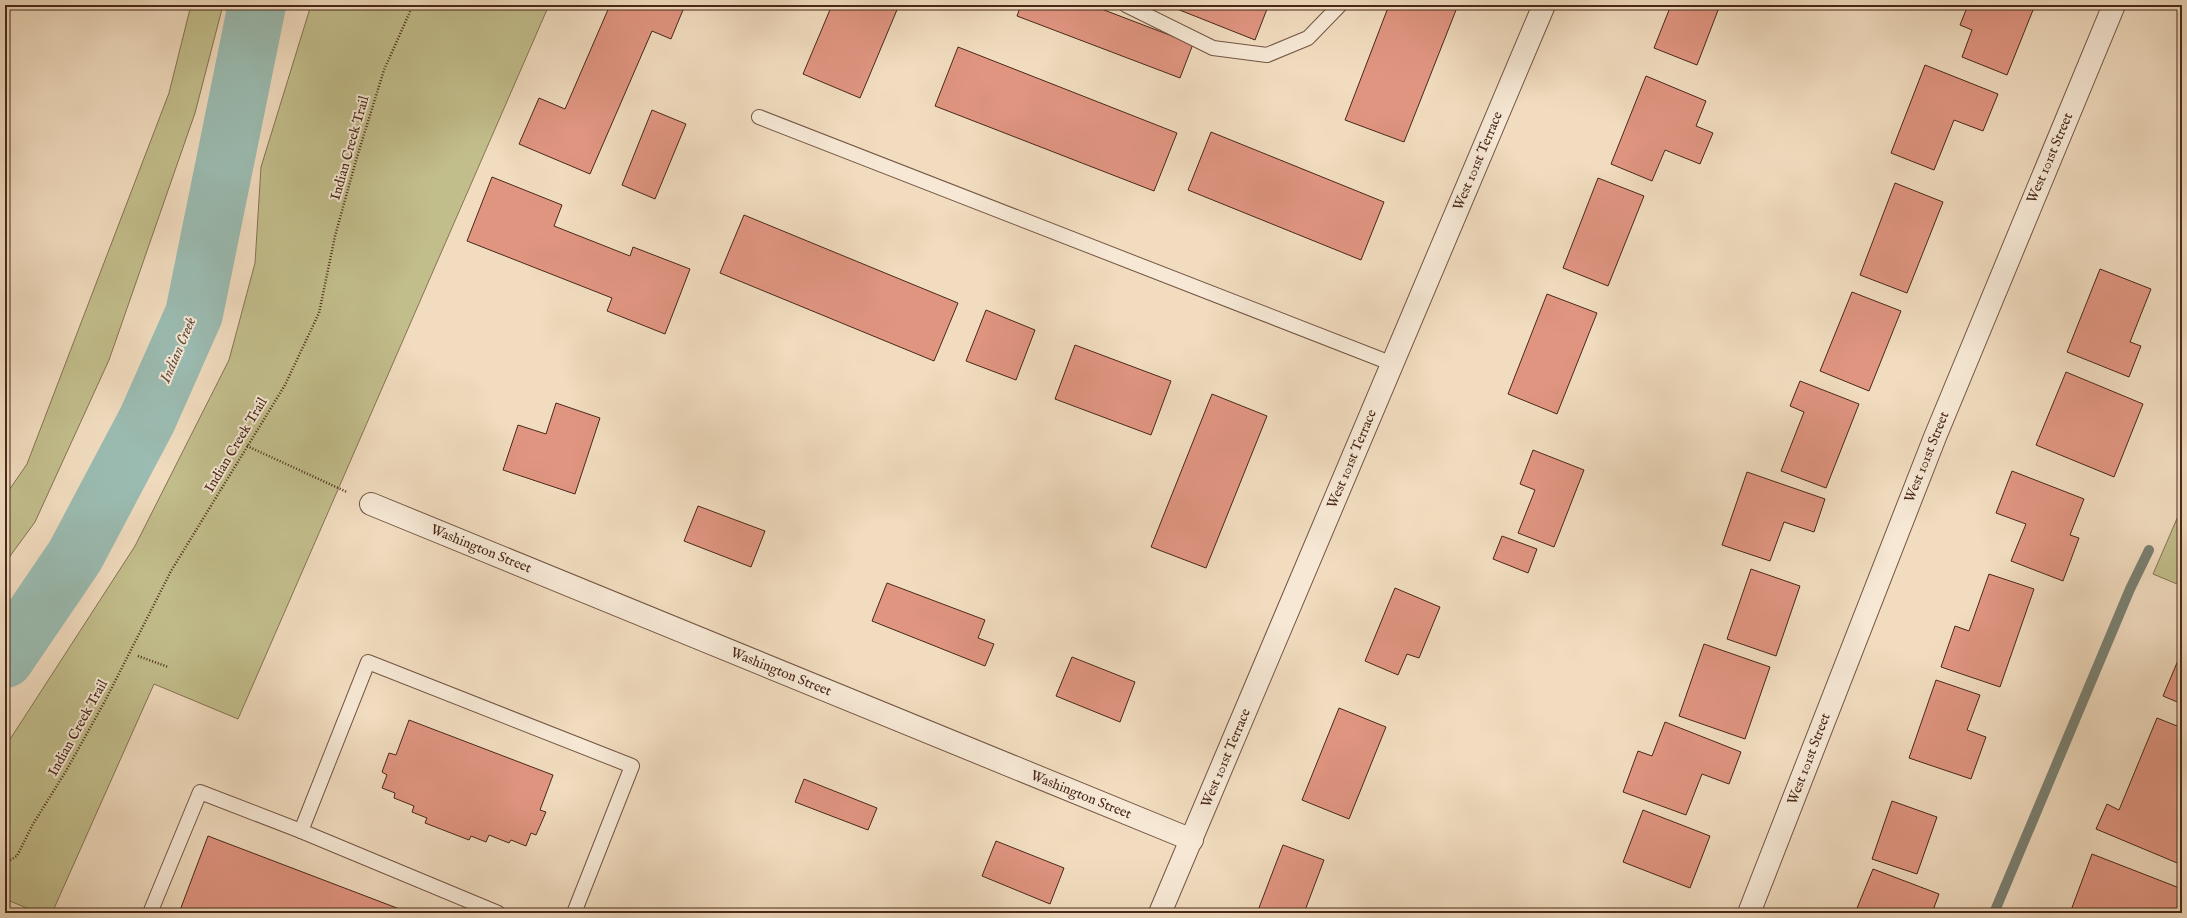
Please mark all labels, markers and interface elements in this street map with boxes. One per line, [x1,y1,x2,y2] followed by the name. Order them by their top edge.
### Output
[327,94,374,202] street label: Indian Creek Trail
[1449,108,1507,213] street label: West 101st Terrace
[2023,110,2077,206] street label: West 101st Street
[155,314,200,387] water label: Indian Creek
[201,394,272,496] street label: Indian Creek Trail
[1323,406,1381,511] street label: West 101st Terrace
[1901,409,1954,505] street label: West 101st Street
[428,521,534,578] street label: Washington Street
[728,644,834,701] street label: Washington Street
[44,676,112,779] street label: Indian Creek Trail
[1197,705,1255,810] street label: West 101st Terrace
[1783,711,1835,807] street label: West 101st Street
[1028,767,1134,824] street label: Washington Street

